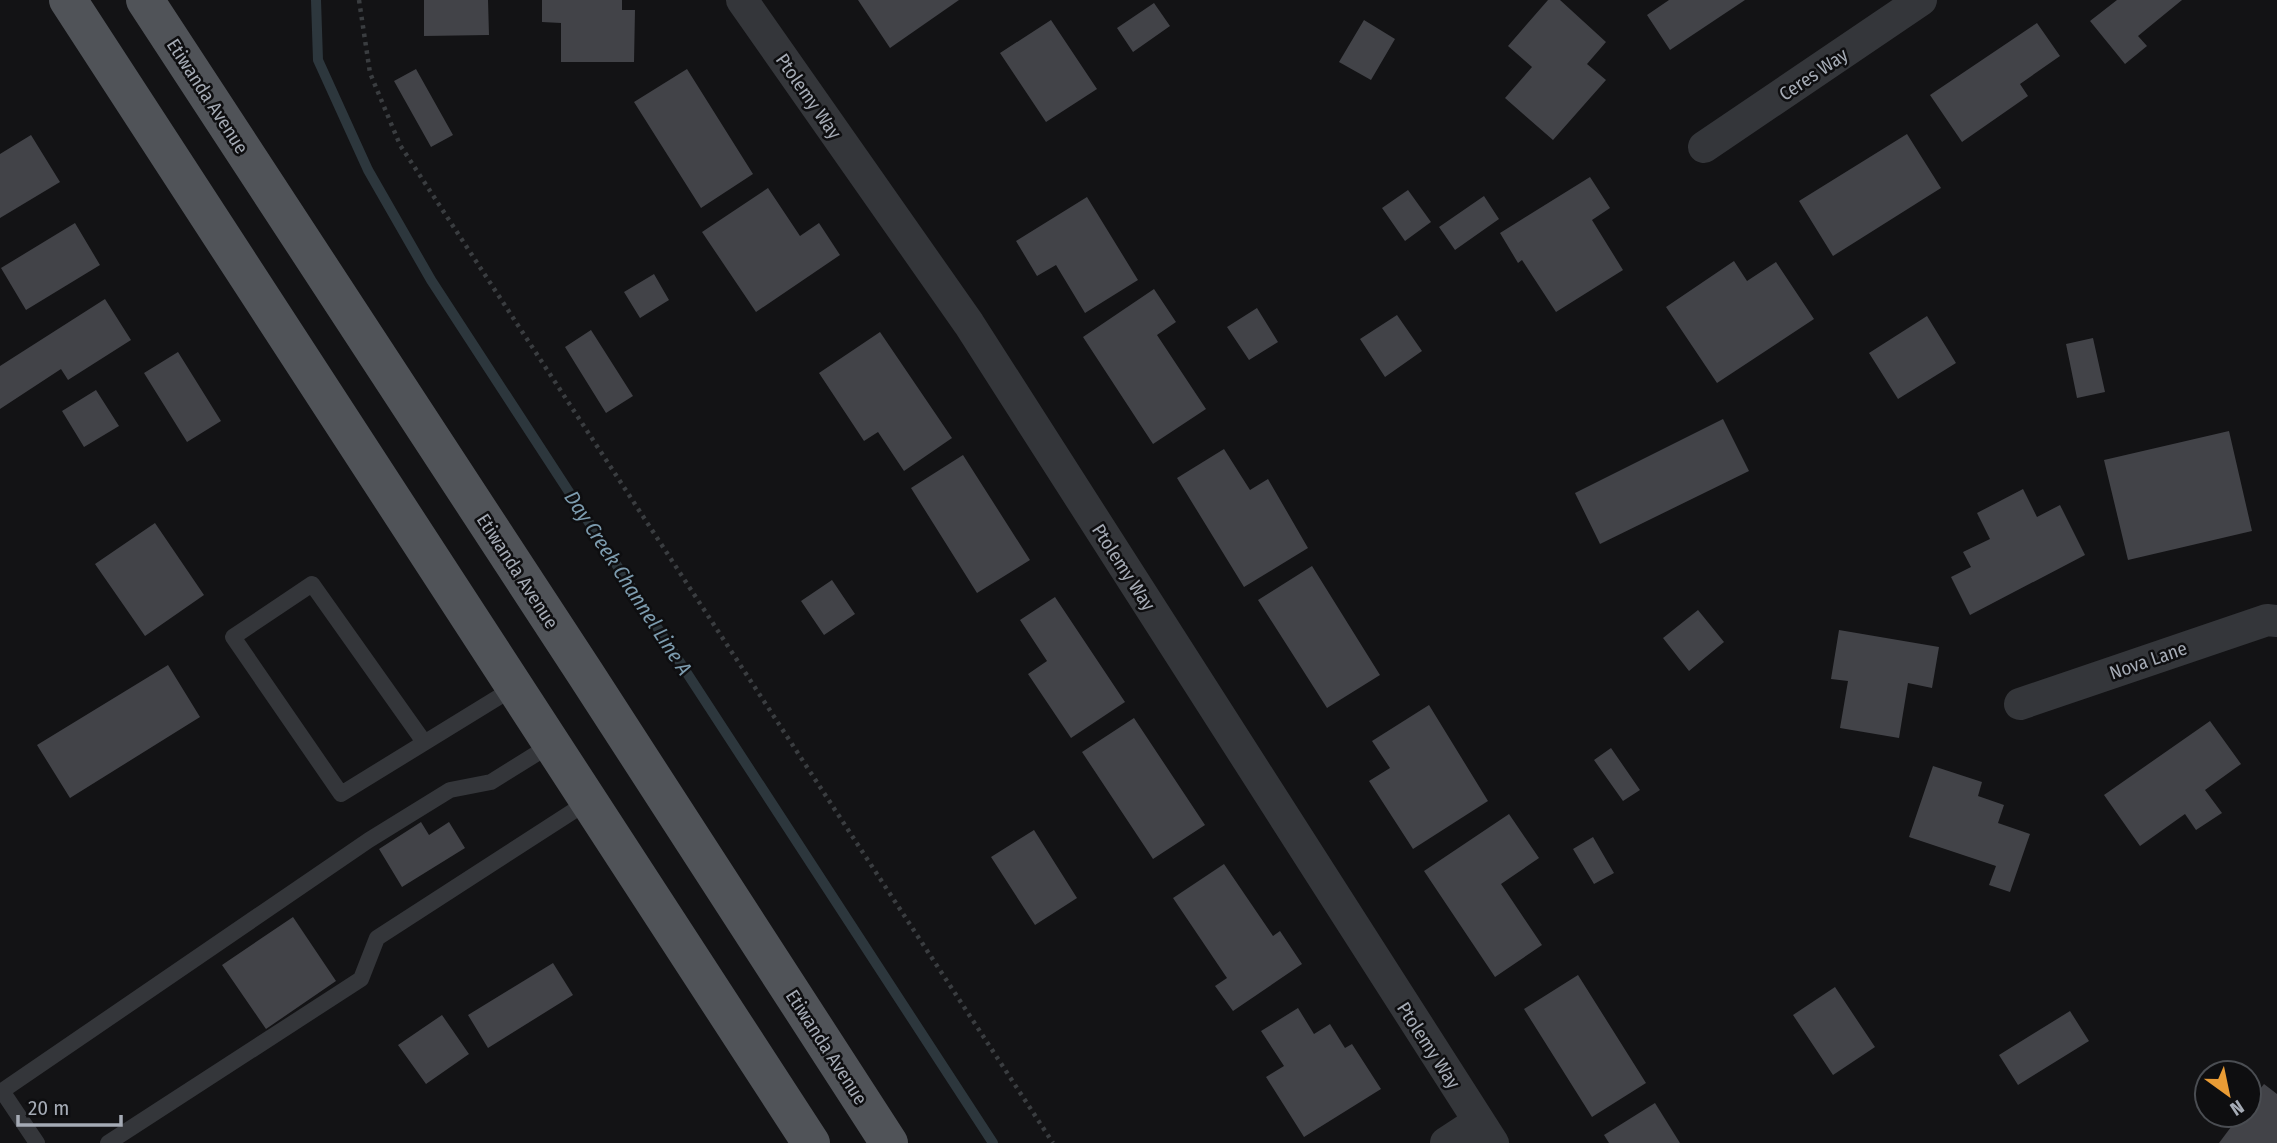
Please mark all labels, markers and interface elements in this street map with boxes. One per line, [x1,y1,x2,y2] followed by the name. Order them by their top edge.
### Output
[162,35,253,158] street label: Etiwanda Avenue
[1775,43,1852,106] street label: Ceres Way
[771,49,847,144] street label: Ptolemy Way
[559,486,697,680] water label: Day Creek Channel Line A
[472,510,563,633] street label: Etiwanda Avenue
[1087,520,1160,615] street label: Ptolemy Way
[2106,637,2190,684] street label: Nova Lane
[781,986,872,1109] street label: Etiwanda Avenue
[1392,998,1465,1093] street label: Ptolemy Way
[2193,1059,2263,1129] north arrow
[18,1084,121,1128] scale bar
[28,1095,69,1121] text: 20 m
[2226,1095,2248,1121] text: N

